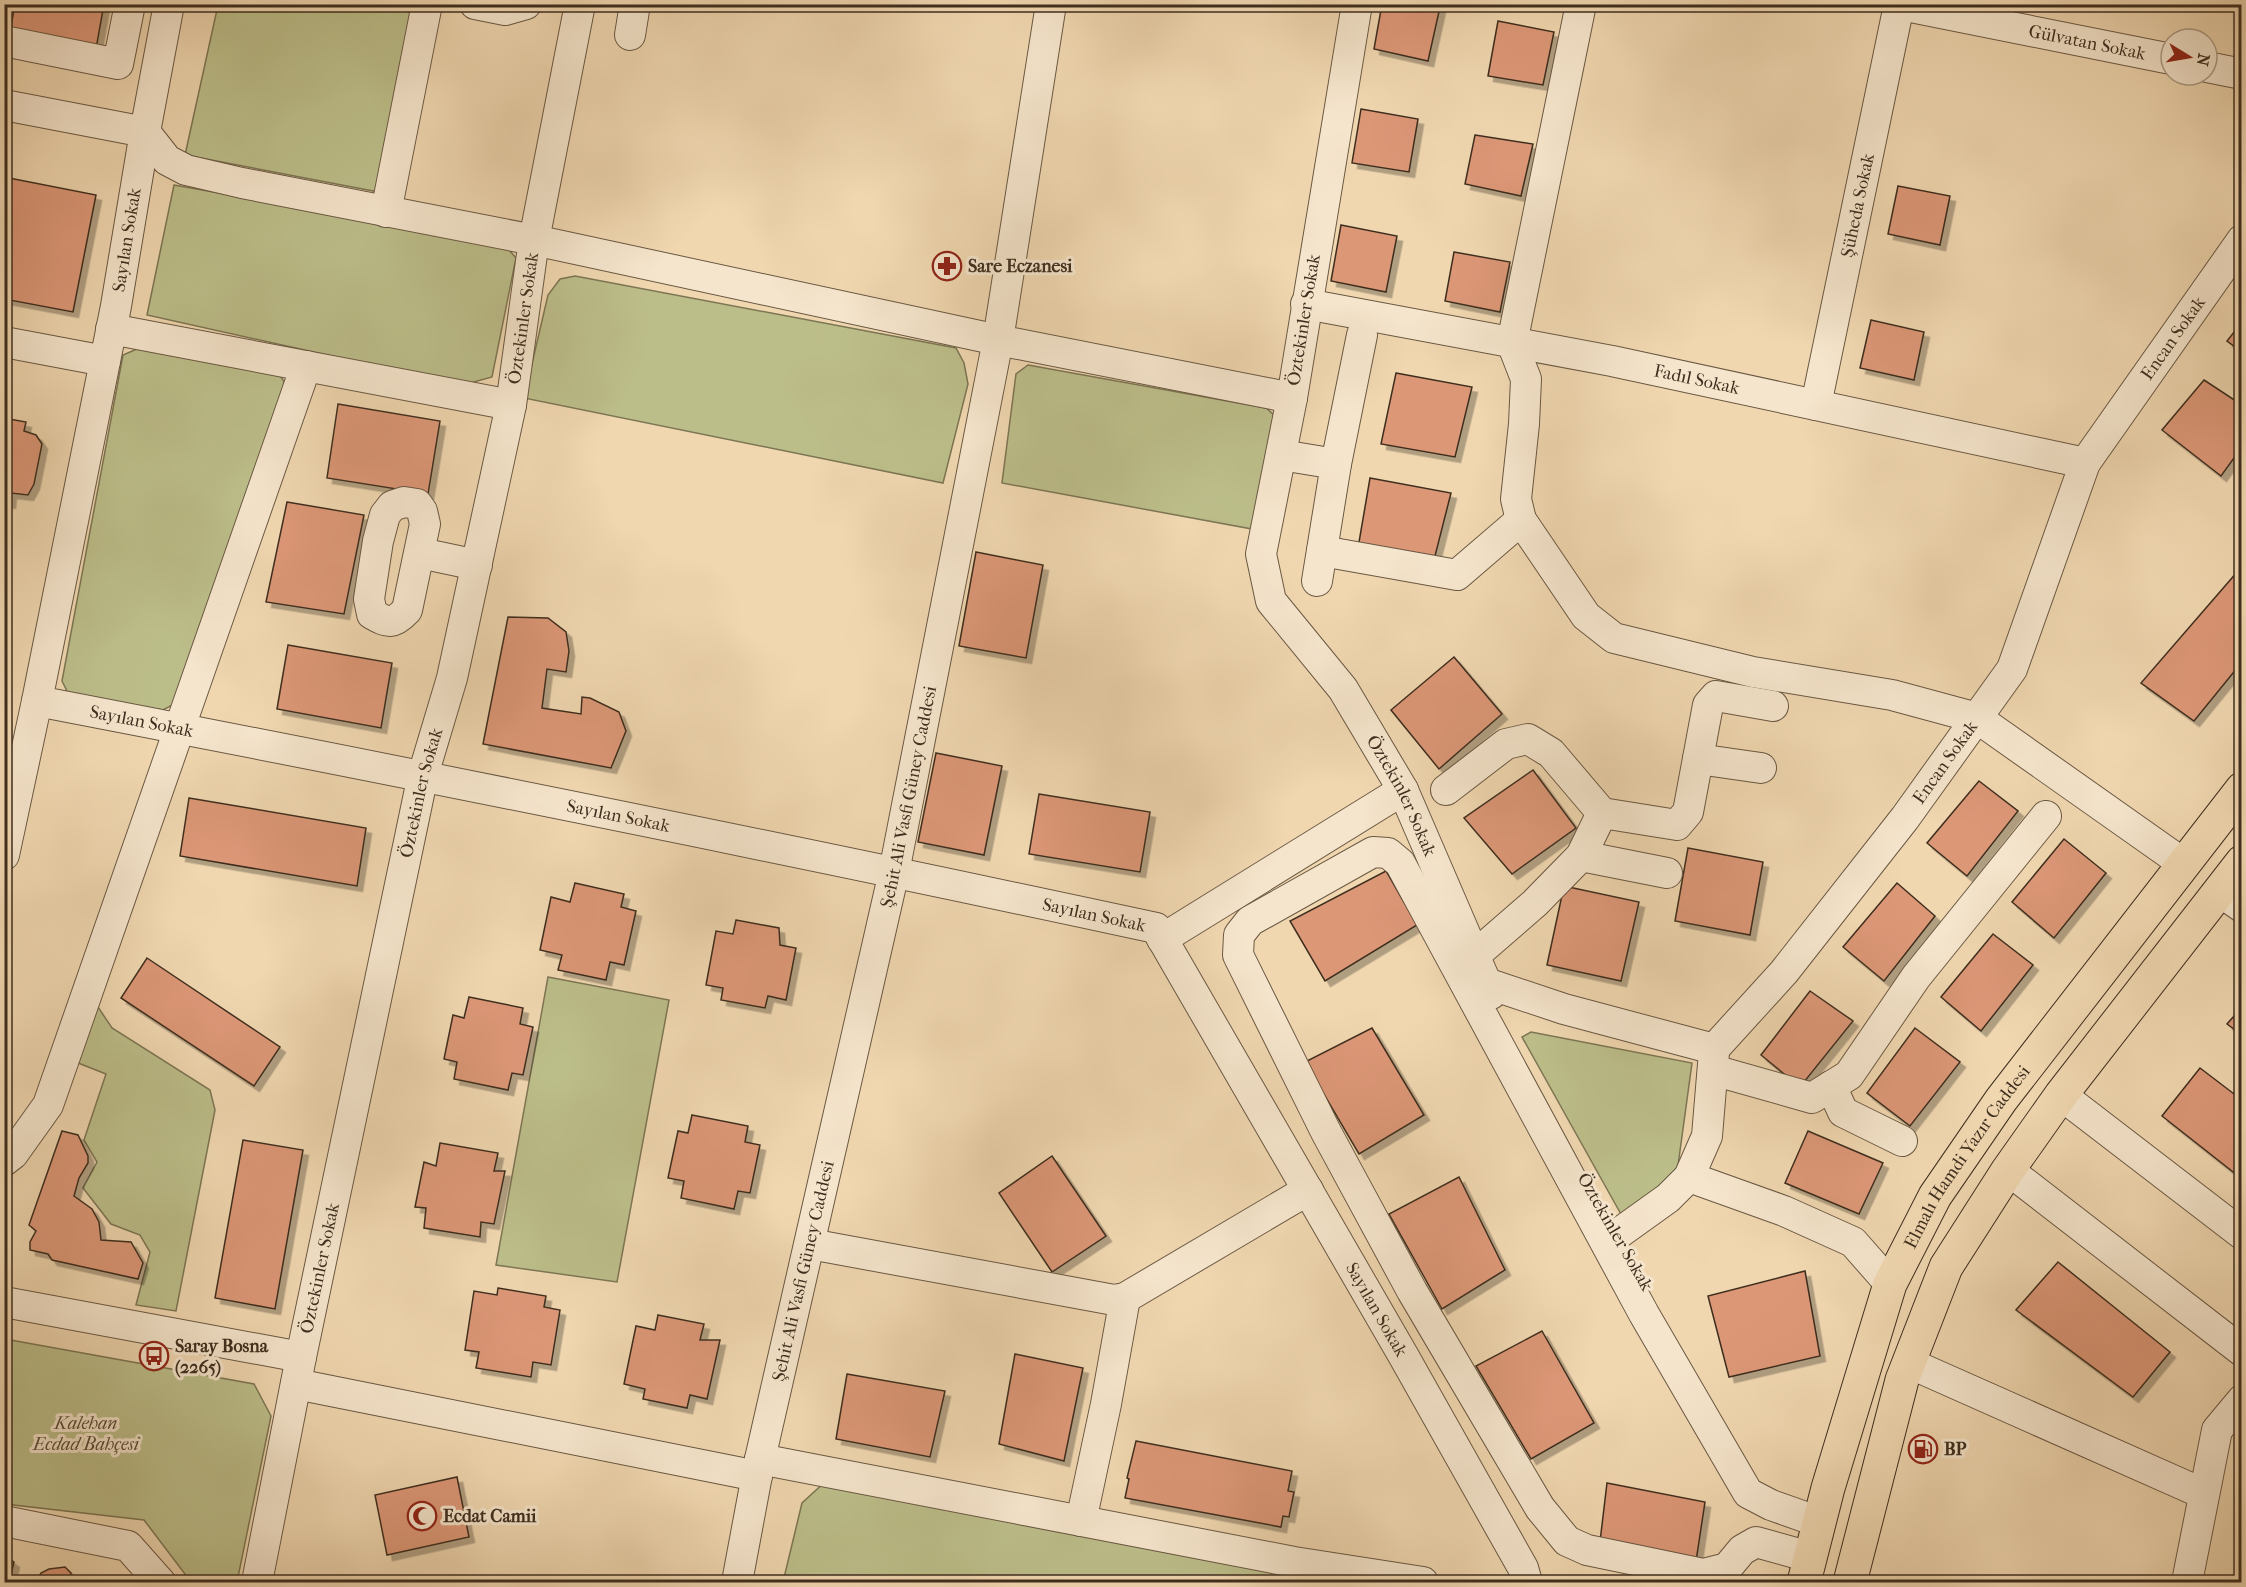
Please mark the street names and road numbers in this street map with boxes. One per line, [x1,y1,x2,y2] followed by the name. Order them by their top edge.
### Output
[2027,20,2148,64] street label: Gülvatan Sokak
[1836,151,1879,259] street label: Şüheda Sokak
[108,186,146,293] street label: Sayılan Sokak
[503,250,543,386] street label: Öztekinler Sokak
[1282,252,1325,387] street label: Öztekinler Sokak
[2136,292,2210,384] street label: Encan Sokak
[1652,360,1742,399] street label: Fadıl Sokak
[876,683,941,909] street label: Şehit Ali Vasfi Güney Caddesi
[88,701,196,742] street label: Sayılan Sokak
[1908,716,1982,808] street label: Encan Sokak
[394,725,447,860] street label: Öztekinler Sokak
[1362,731,1441,860] street label: Öztekinler Sokak
[565,795,673,837] street label: Sayılan Sokak
[1041,894,1148,936] street label: Sayılan Sokak
[1899,1061,2035,1252] street label: Elmalı Hamdi Yazır Caddesi
[768,1158,838,1383] street label: Şehit Ali Vasfi Güney Caddesi
[1573,1169,1659,1295] street label: Öztekinler Sokak
[295,1200,344,1335] street label: Öztekinler Sokak
[1341,1259,1412,1361] street label: Sayılan Sokak

